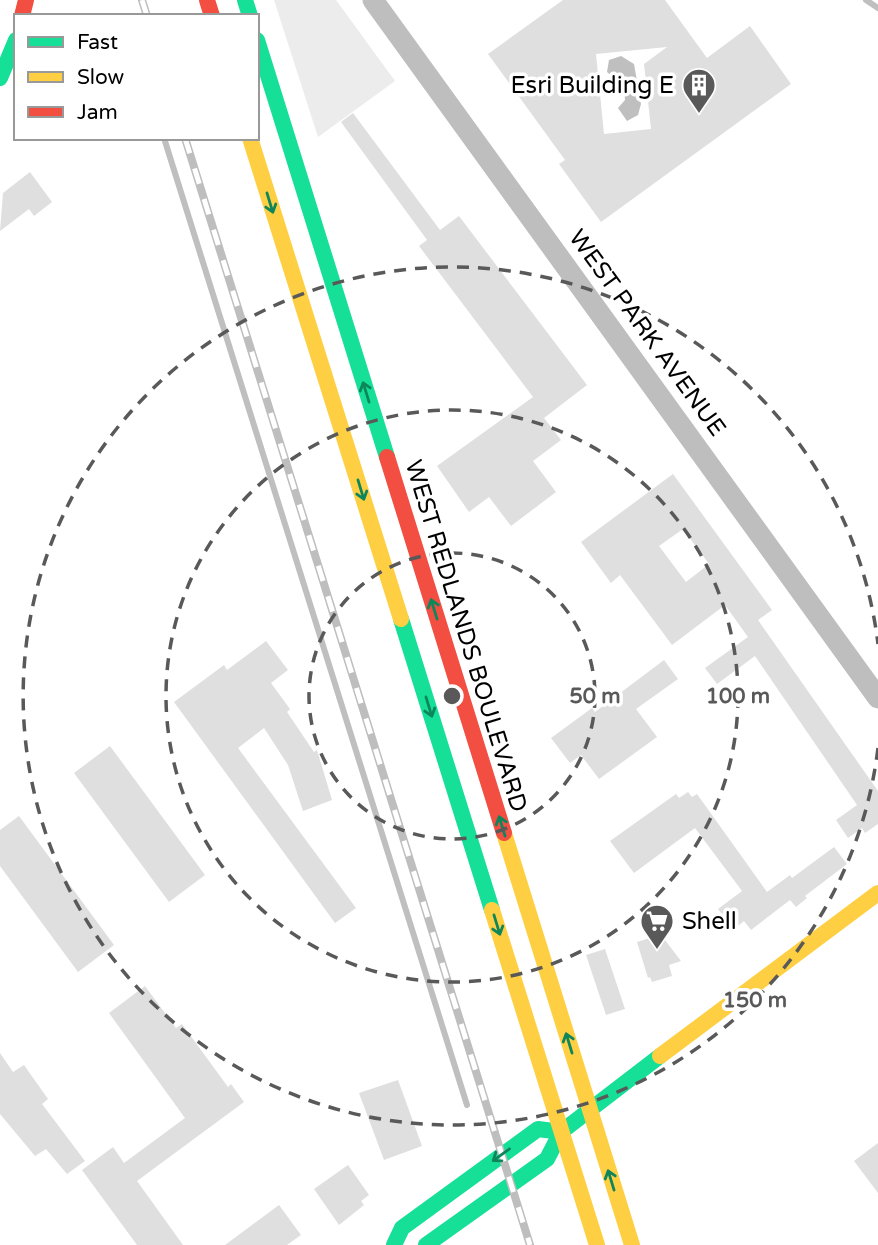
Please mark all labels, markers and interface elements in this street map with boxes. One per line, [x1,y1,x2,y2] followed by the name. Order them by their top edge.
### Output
[14,14,259,140] legend
[77,30,118,55] text: Fast
[77,65,125,90] text: Slow
[680,66,718,115] building icon: Esri Building E
[510,71,674,100] place label: Esri Building E
[77,100,118,125] text: Jam
[265,192,278,214] one-way arrow
[562,224,732,442] street label: WEST PARK AVENUE
[359,381,372,403] one-way arrow
[399,457,533,815] street label: WEST REDLANDS BOULEVARD
[355,479,368,501] one-way arrow
[427,598,440,620] one-way arrow
[440,684,464,708] centre of rings
[569,684,621,709] text: 50 m
[706,684,770,709] text: 100 m
[424,696,436,718] one-way arrow
[495,816,507,838] one-way arrow
[638,902,676,951] supermarket icon: Shell
[682,907,737,936] place label: Shell
[492,913,505,935] one-way arrow
[723,988,787,1013] text: 150 m
[562,1033,575,1055] one-way arrow
[492,1147,511,1162] one-way arrow
[604,1169,617,1191] one-way arrow

